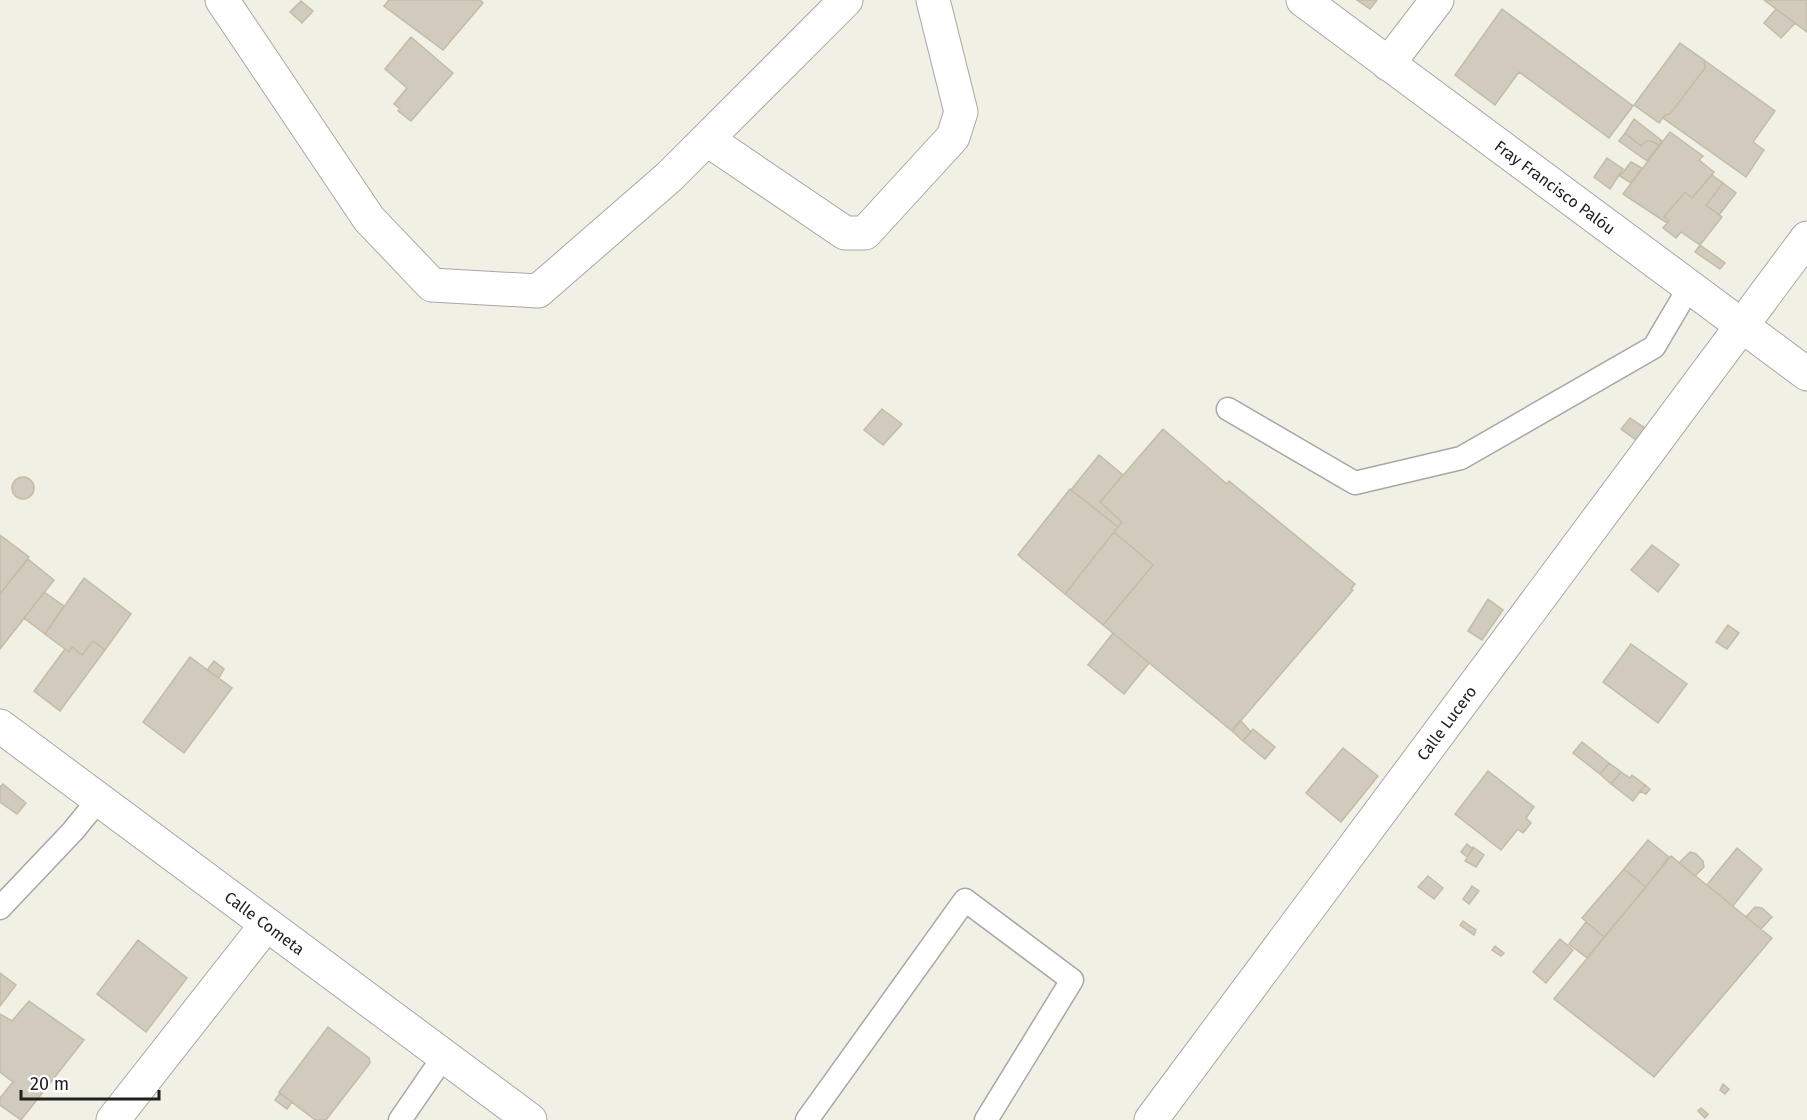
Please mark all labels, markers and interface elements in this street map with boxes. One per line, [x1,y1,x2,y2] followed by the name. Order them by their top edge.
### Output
[1491,137,1619,238] street label: Fray Francisco Palóu
[1413,682,1481,764] street label: Calle Lucero
[221,887,308,959] street label: Calle Cometa
[21,1063,159,1101] scale bar
[30,1073,69,1095] text: 20 m

